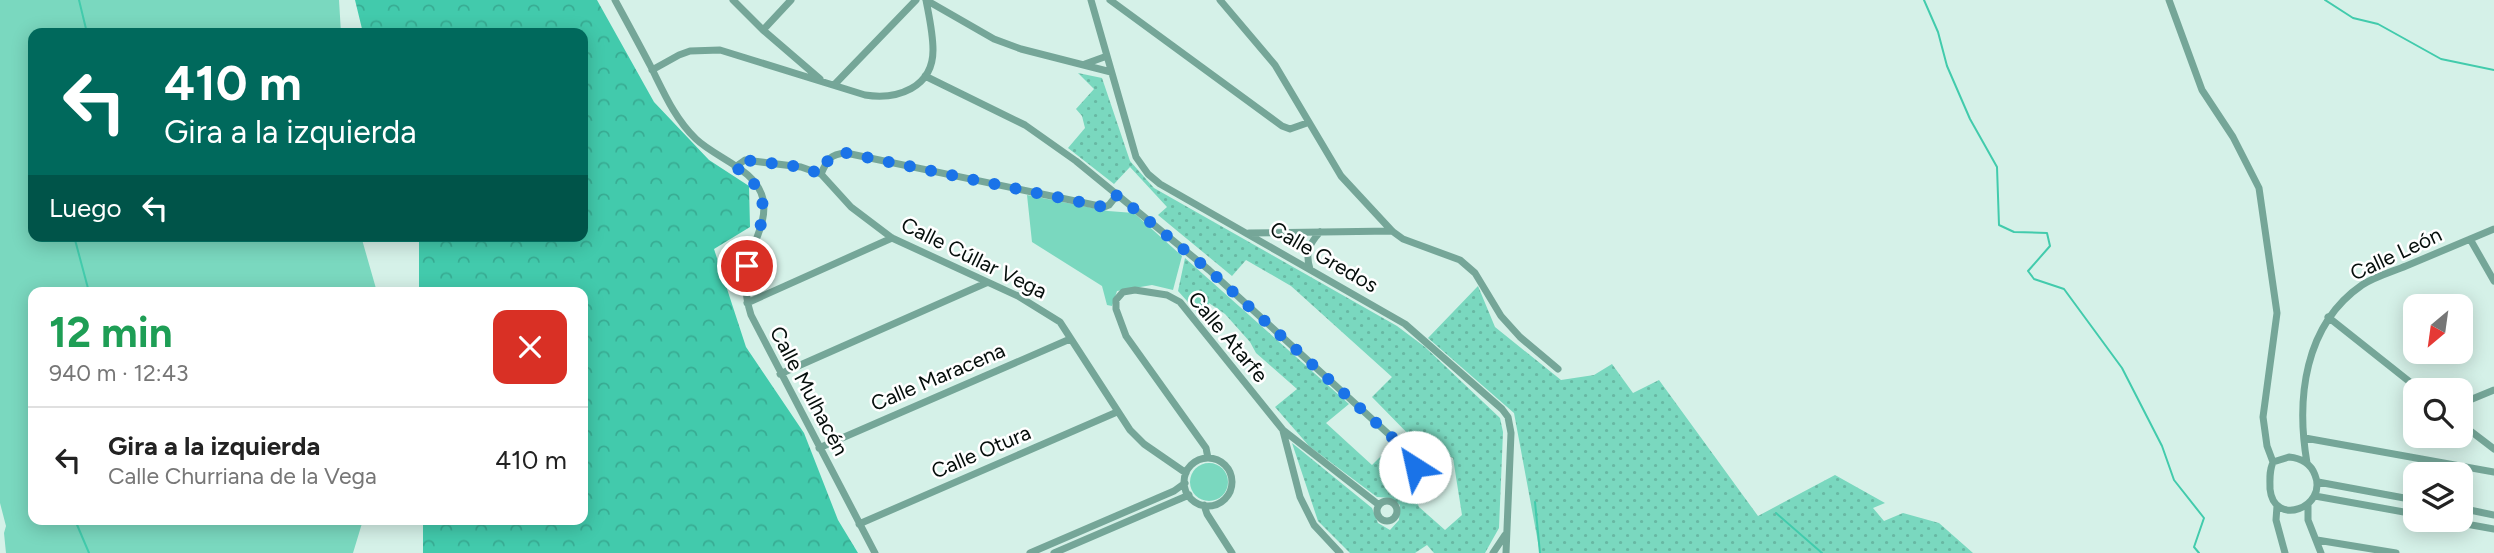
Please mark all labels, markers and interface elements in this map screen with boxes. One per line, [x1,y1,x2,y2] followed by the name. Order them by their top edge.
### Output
[164,53,302,112] text: 410 m
[49,56,140,147] icon: left
[164,113,417,151] text: Gira a la izquierda
[136,189,174,227] icon: left
[49,192,122,224] text: Luego
[897,211,1051,304] street label: Calle Cúllar Vega
[1266,216,1383,298] street label: Calle Gredos
[2346,222,2445,286] street label: Calle León
[717,236,777,296] pin
[728,247,766,285] icon: arrive
[1183,286,1274,387] street label: Calle Atarfe
[2403,294,2473,364] north arrow
[2403,294,2473,532] map controls
[49,307,173,358] text: 12 min
[493,310,567,384] button: close
[765,322,854,460] street label: Calle Mulhacén
[867,337,1009,416] street label: Calle Maracena
[49,359,188,387] text: 940 m · 12:43
[2403,378,2473,448] button: search
[927,419,1034,484] street label: Calle Otura
[108,430,320,462] text: Gira a la izquierda
[1378,430,1452,504] position arrow
[49,441,87,479] icon: left
[495,444,567,476] text: 410 m
[108,462,377,490] text: Calle Churriana de la Vega
[2403,462,2473,532] button: layers

